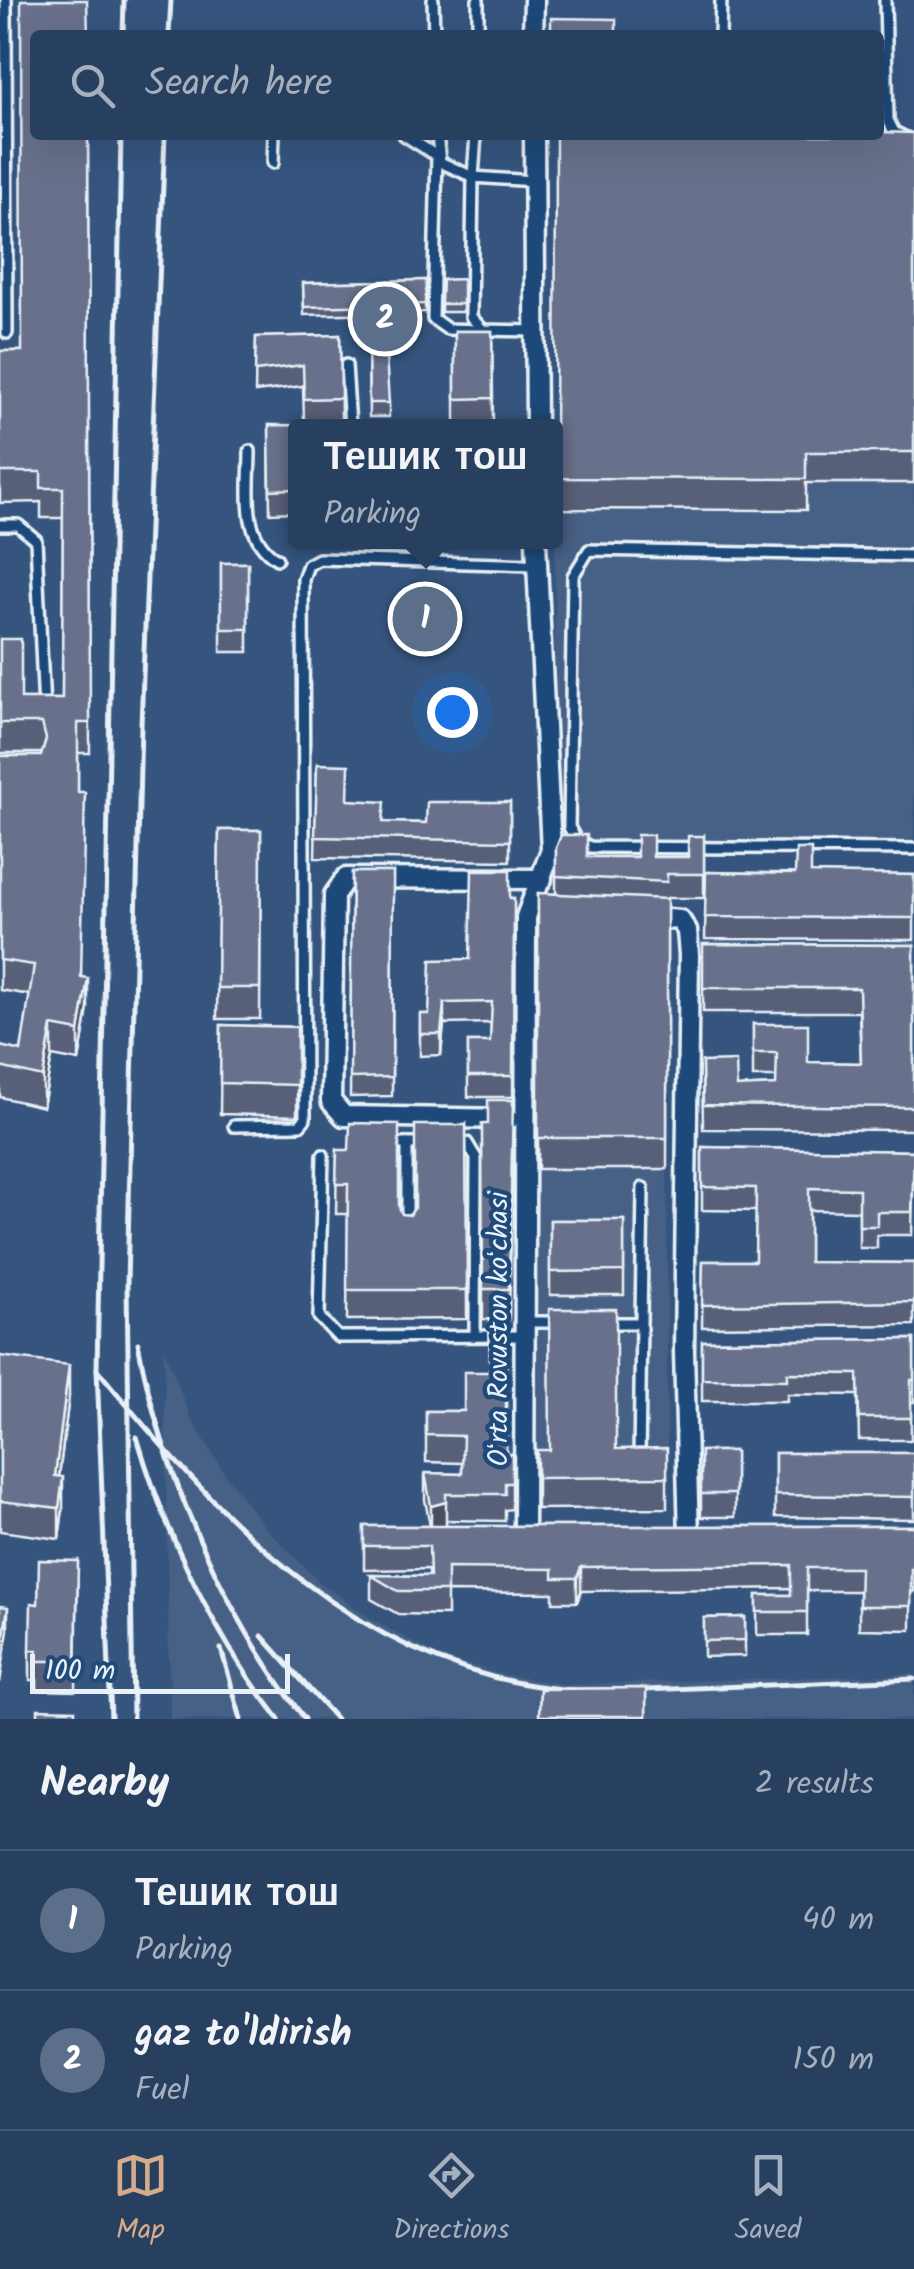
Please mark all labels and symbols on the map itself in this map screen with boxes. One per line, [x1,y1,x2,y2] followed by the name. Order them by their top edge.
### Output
[352,282,418,356] pin: 2
[392,582,458,656] pin: 1
[427,687,478,738] your location
[477,1190,522,1467] street label: Oʻrta Rovuston koʻchasi
[30,1649,290,1694] scale bar

